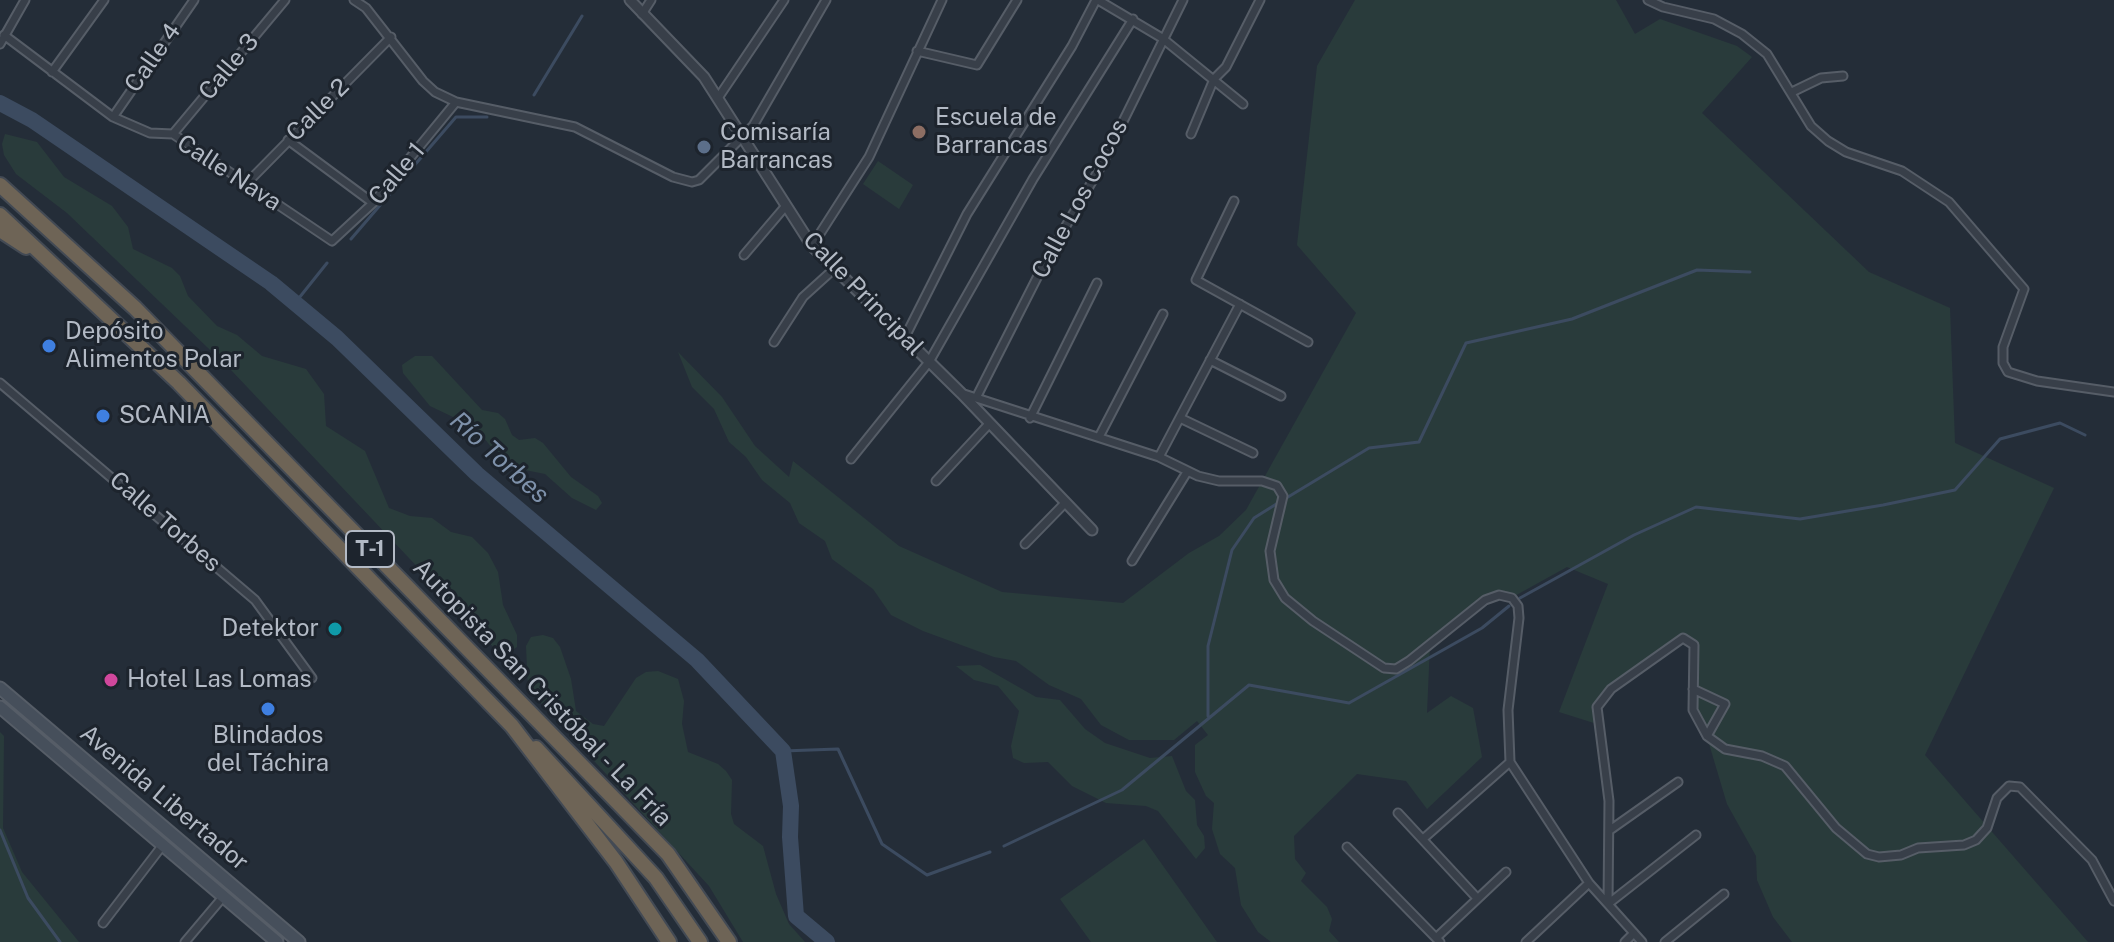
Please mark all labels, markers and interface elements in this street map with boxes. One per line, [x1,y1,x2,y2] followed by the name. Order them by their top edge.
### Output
[119,18,187,98] street label: Calle 4
[193,28,265,106] street label: Calle 3
[281,73,355,147] street label: Calle 2
[935,104,1056,160] place label: Escuela de Barrancas
[1026,114,1134,284] street label: Calle Los Cocos
[720,119,833,175] place label: Comisaría Barrancas
[910,123,928,141] marker: Escuela de Barrancas
[171,129,287,217] street label: Calle Nava
[363,137,431,211] street label: Calle 1
[695,138,713,156] marker: Comisaría Barrancas
[797,226,929,362] street label: Calle Principal
[65,318,242,374] place label: Depósito Alimentos Polar
[40,337,58,355] marker: Depósito Alimentos Polar
[119,402,210,430] place label: SCANIA
[443,405,555,511] water label: Río Torbes
[94,407,112,425] marker: SCANIA
[103,466,227,578] street label: Calle Torbes
[346,531,394,567] road number: T-1
[407,554,677,832] street label: Autopista San Cristóbal - La Fría
[222,615,319,643] place label: Detektor
[326,620,344,638] marker: Detektor
[127,666,312,694] place label: Hotel Las Lomas
[102,671,120,689] marker: Hotel Las Lomas
[259,700,277,718] marker: Blindados del Táchira
[74,719,254,877] street label: Avenida Libertador
[207,722,329,778] place label: Blindados del Táchira

